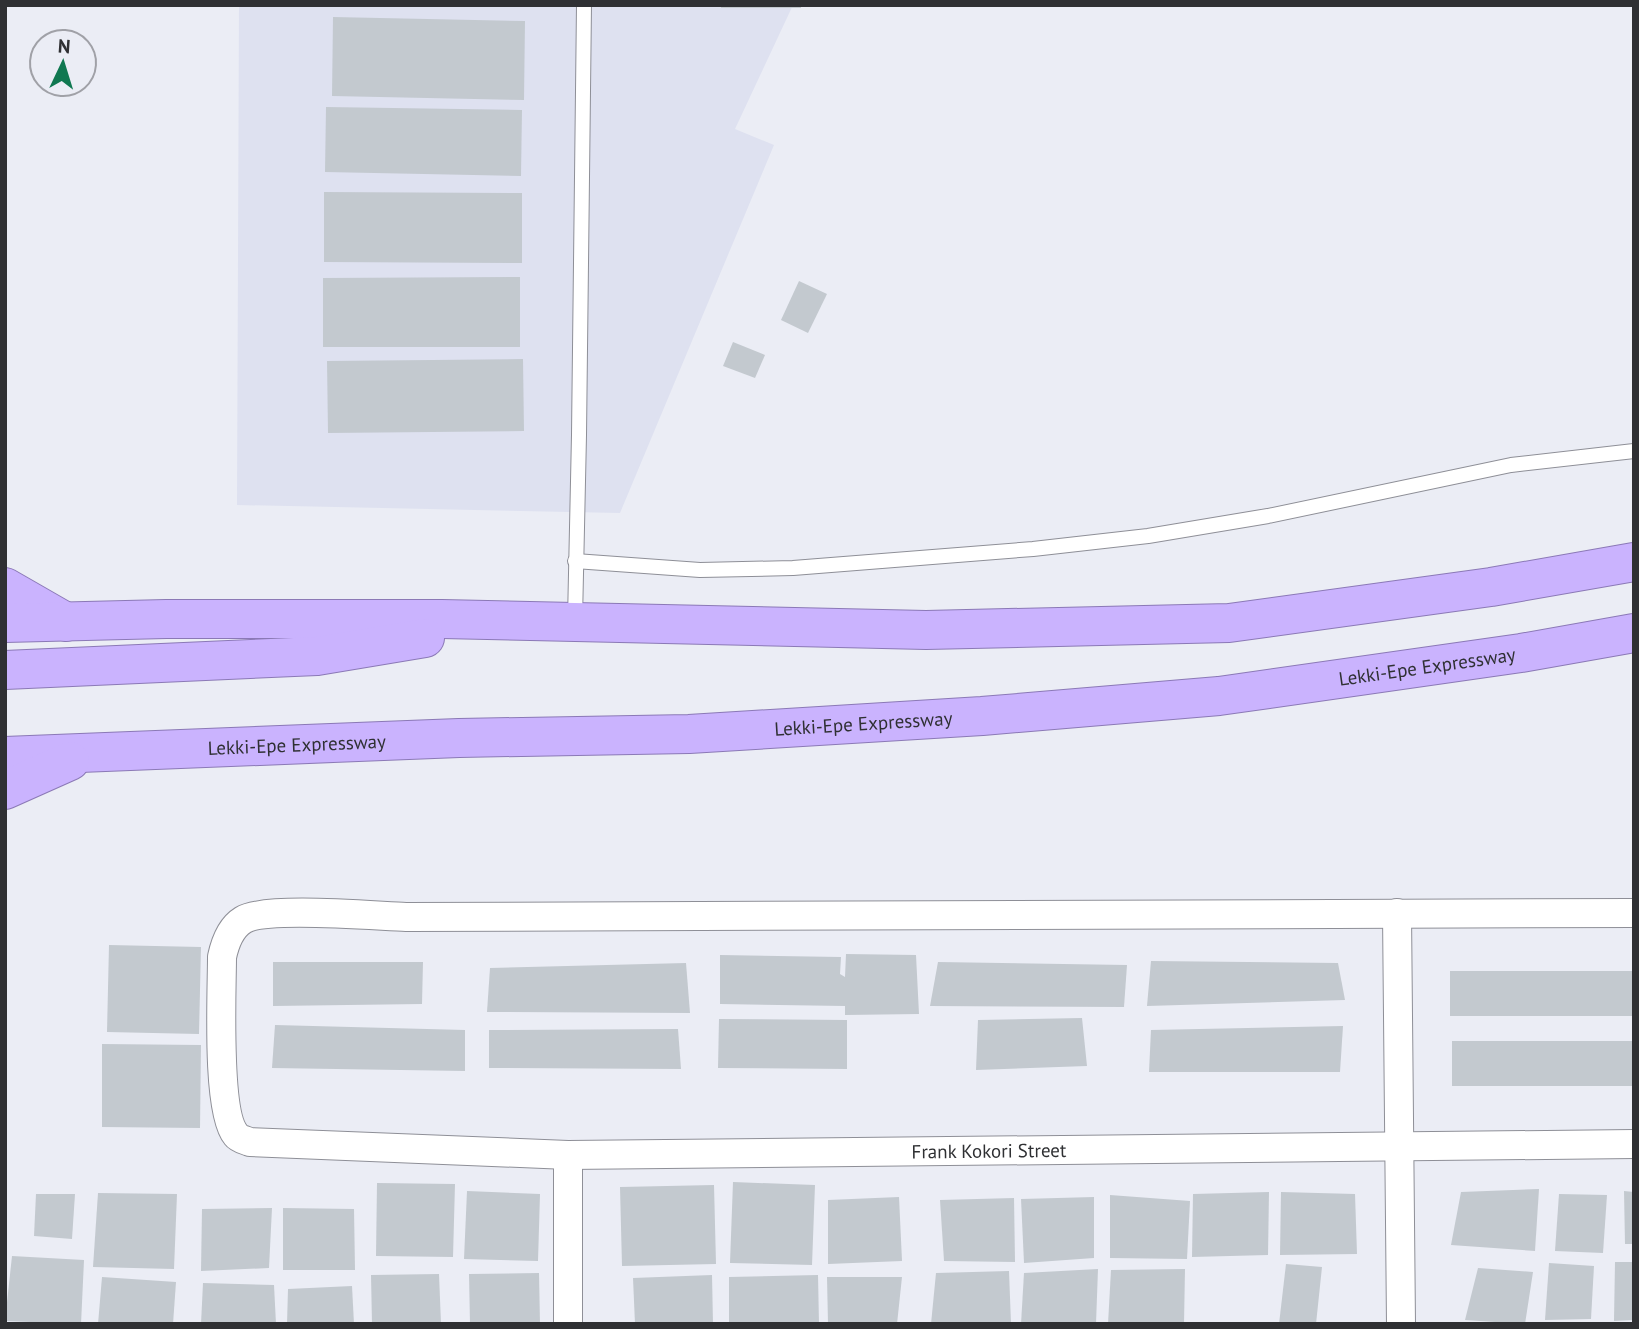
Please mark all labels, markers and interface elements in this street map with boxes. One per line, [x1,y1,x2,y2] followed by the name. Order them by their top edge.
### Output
[28,28,98,98] north arrow
[57,34,71,58] text: N
[1337,642,1517,691] street label: Lekki-Epe Expressway
[774,706,953,741] street label: Lekki-Epe Expressway
[207,729,387,760] street label: Lekki-Epe Expressway
[911,1138,1067,1163] street label: Frank Kokori Street

